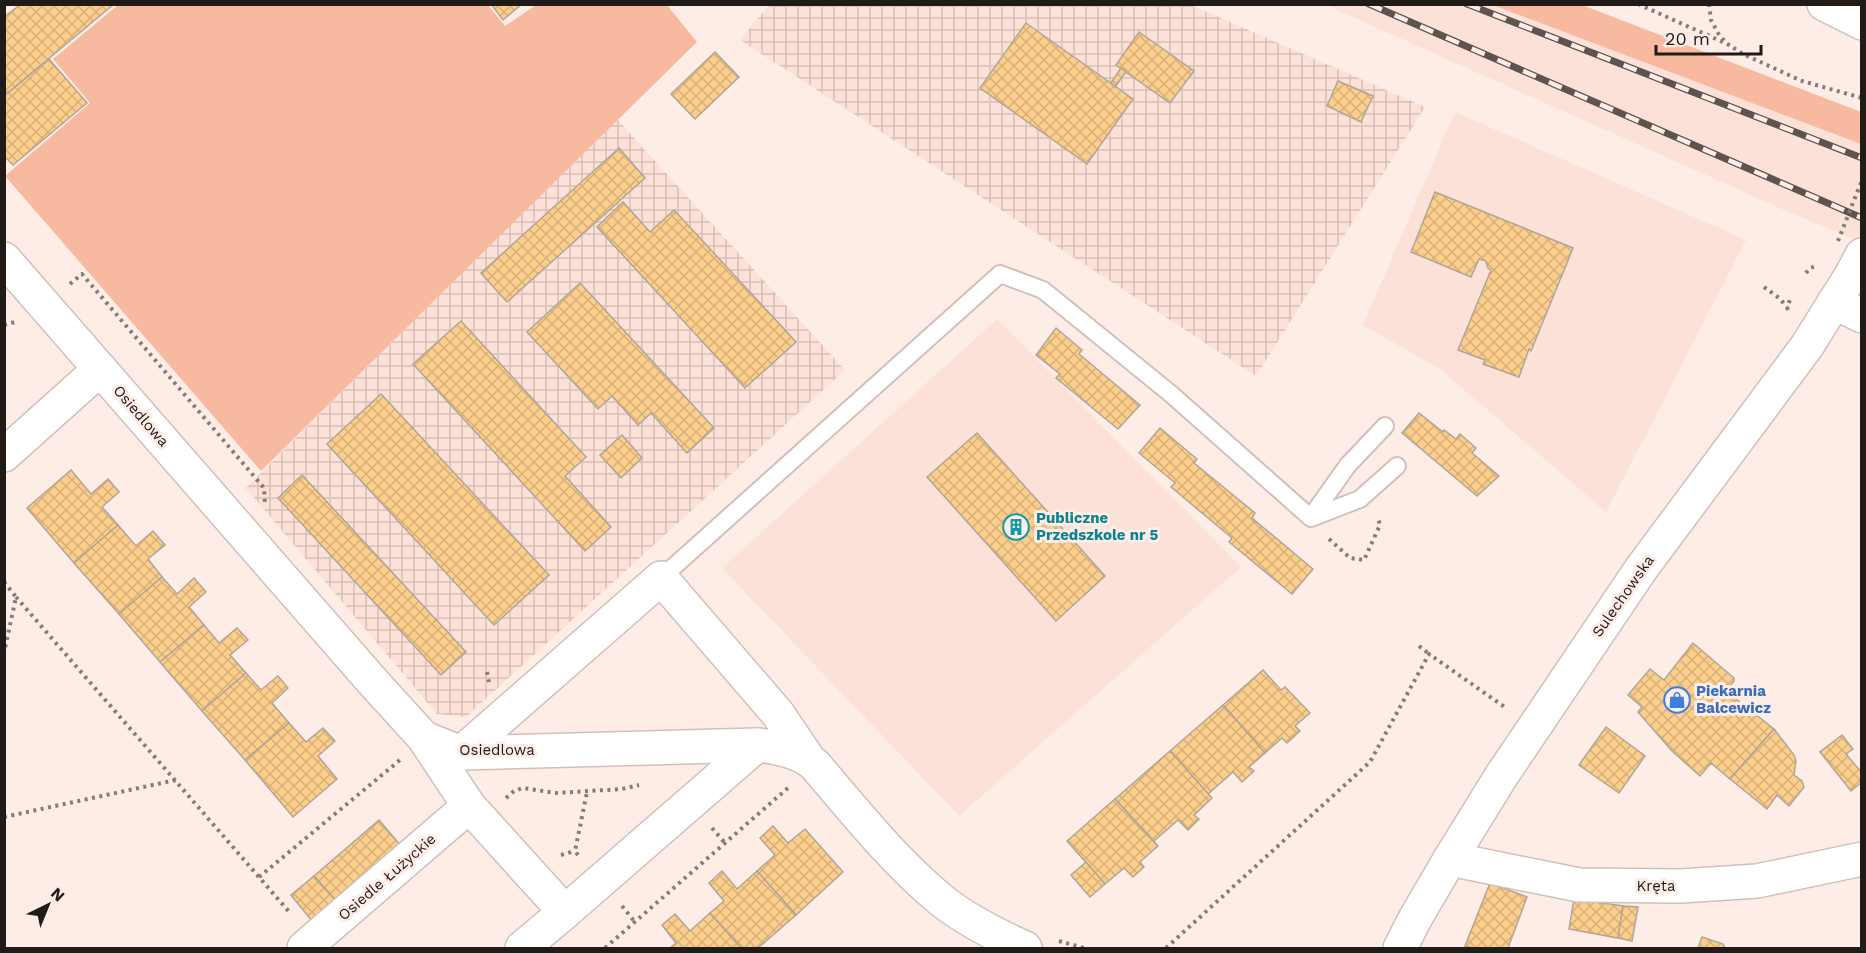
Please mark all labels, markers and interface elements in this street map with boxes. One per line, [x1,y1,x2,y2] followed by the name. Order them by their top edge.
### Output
[1656,18,1761,56] scale bar
[1665,28,1710,49] text: 20 m
[109,382,173,451] street label: Osiedlowa
[1036,509,1159,544] place label: Publiczne Przedszkole nr 5
[1001,512,1031,542] building icon: Publiczne Przedszkole nr 5
[1588,551,1658,640] street label: Sulechowska
[1696,682,1771,717] place label: Piekarnia Balcewicz
[1662,685,1692,715] shop icon: Piekarnia Balcewicz
[459,741,535,759] street label: Osiedlowa
[335,830,439,924] street label: Osiedle Łużyckie
[18,875,78,935] north arrow
[1637,877,1676,895] street label: Kręta
[47,883,69,905] text: N

